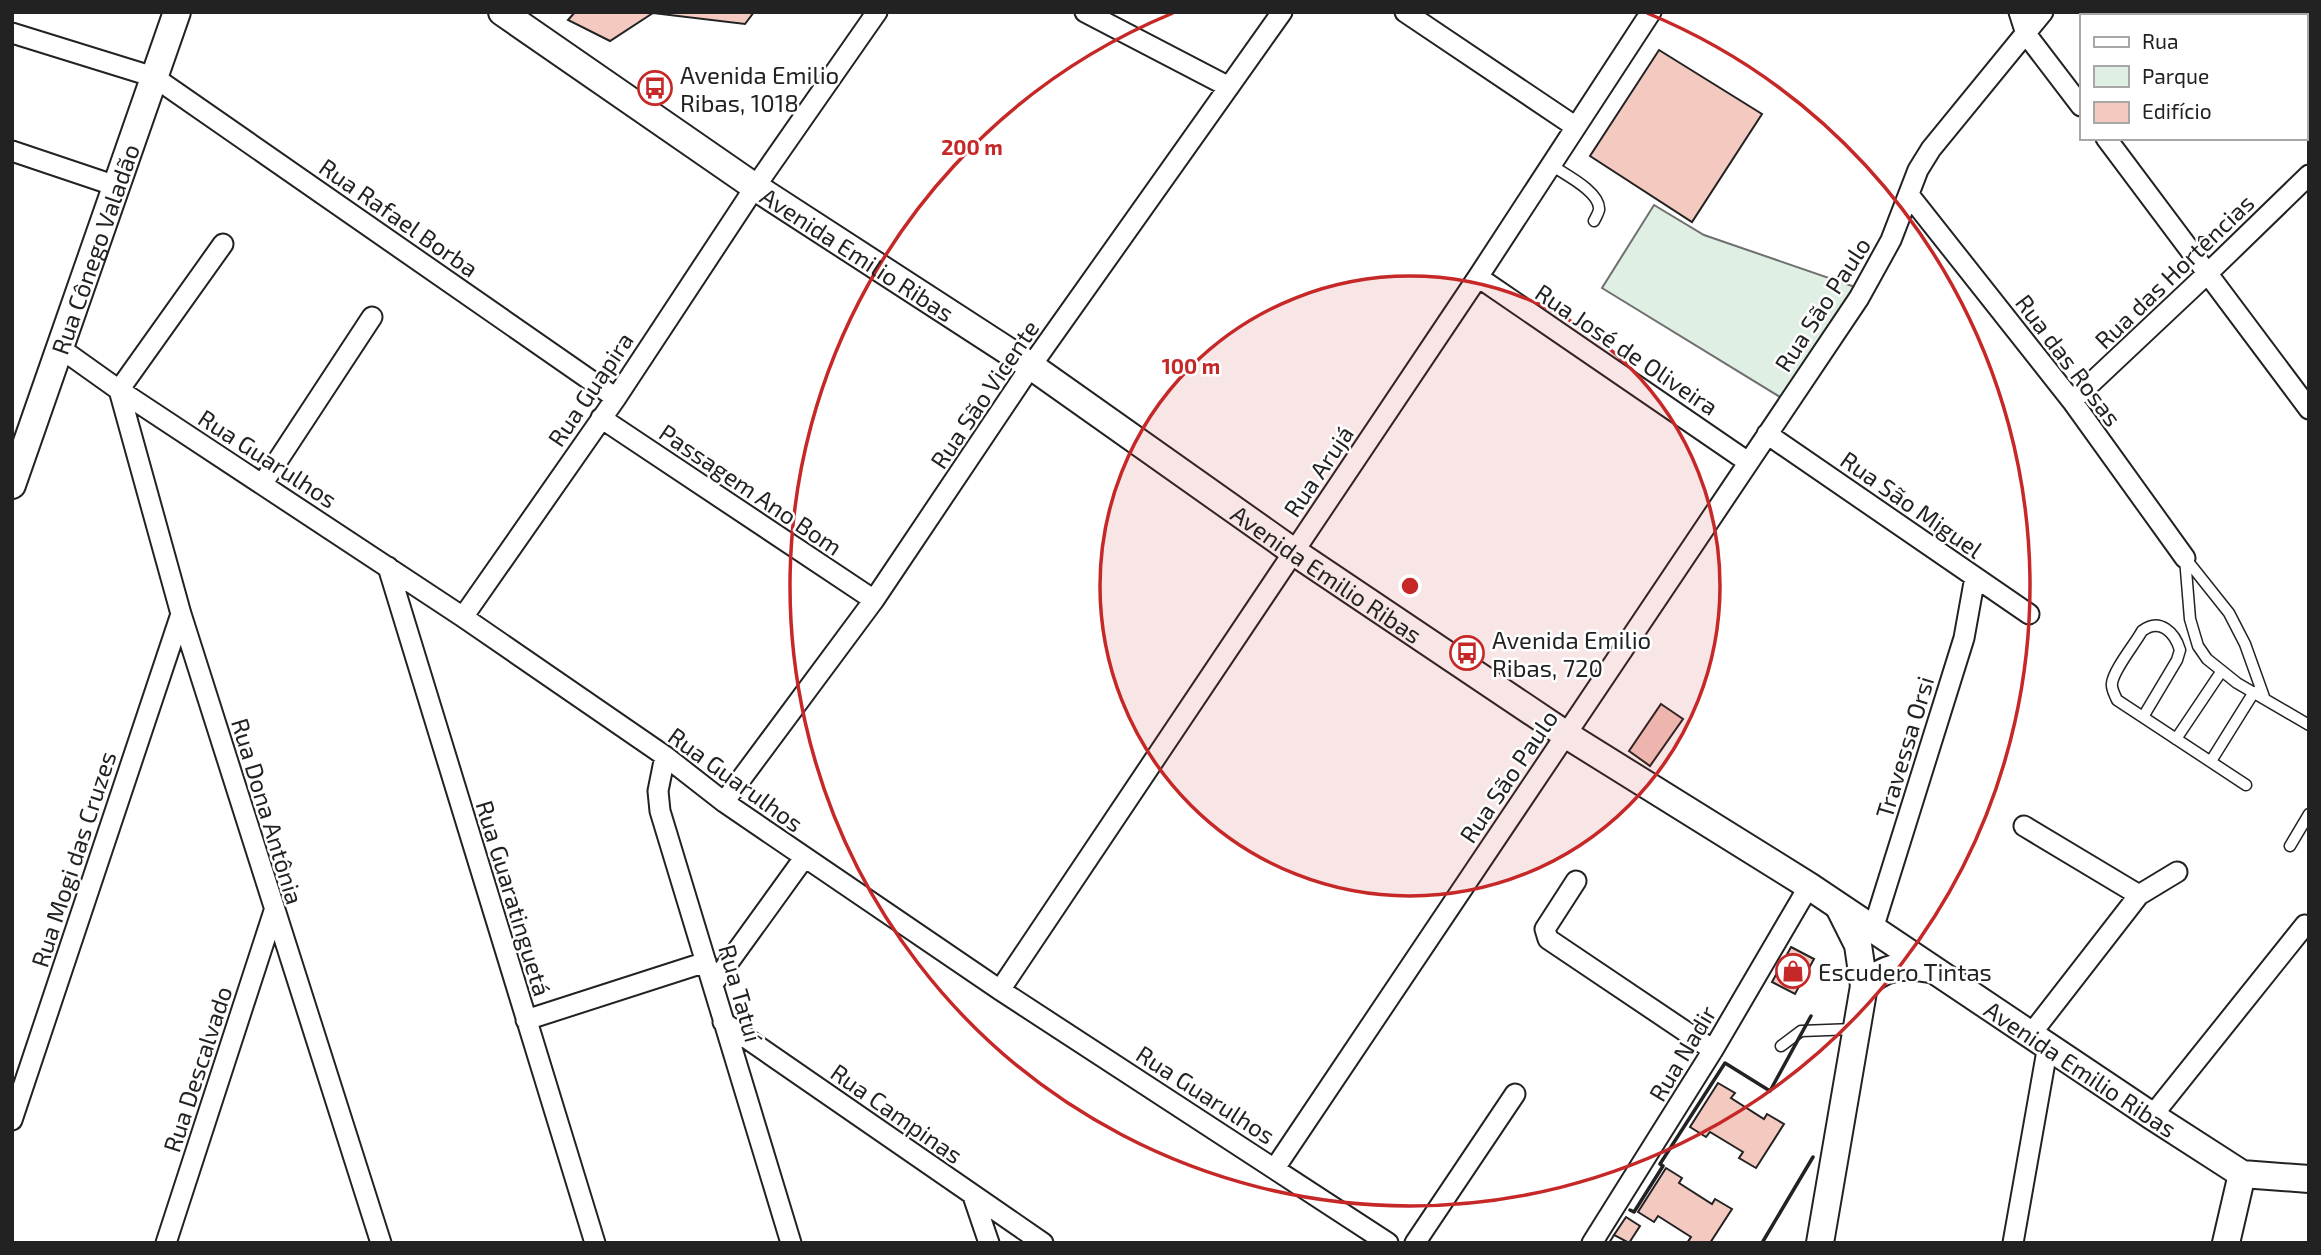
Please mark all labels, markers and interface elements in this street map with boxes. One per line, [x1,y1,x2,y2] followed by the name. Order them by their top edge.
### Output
[2080,14,2307,140] legend
[2142,28,2178,53] text: Rua
[680,60,839,117] place label: Avenida Emilio Ribas, 1018
[2142,63,2209,88] text: Parque
[636,69,674,107] bus stop icon: Avenida Emilio Ribas, 1018
[2142,98,2212,123] text: Edifício
[941,134,1003,159] text: 200 m
[44,140,144,358] street label: Rua Cônego Valadão
[314,151,484,283] street label: Rua Rafael Borba
[756,180,960,327] street label: Avenida Emilio Ribas
[2088,188,2260,354] street label: Rua das Hortências
[1768,231,1876,377] street label: Rua São Paulo
[1530,277,1724,421] street label: Rua José de Oliveira
[2010,288,2128,432] street label: Rua das Rosas
[924,314,1044,474] street label: Rua São Vicente
[541,326,639,452] street label: Rua Guapira
[1162,353,1220,378] text: 100 m
[193,402,343,514] street label: Rua Guarulhos
[654,417,848,561] street label: Passagem Ano Bom
[1277,420,1359,522] street label: Rua Arujá
[1835,444,1989,564] street label: Rua São Miguel
[1226,498,1428,649] street label: Avenida Emilio Ribas
[1398,574,1422,598] centre of rings
[1492,625,1651,682] place label: Avenida Emilio Ribas, 720
[1448,634,1486,672] bus stop icon: Avenida Emilio Ribas, 720
[1869,673,1939,821] street label: Travessa Orsi
[1453,704,1563,848] street label: Rua São Paulo
[226,714,310,908] street label: Rua Dona Antônia
[663,720,809,838] street label: Rua Guarulhos
[24,747,122,971] street label: Rua Mogi das Cruzes
[470,797,558,999] street label: Rua Guaratinguetá
[713,941,769,1046] street label: Rua Tatuí
[1774,952,1812,990] shop icon: Escudero Tintas
[1818,957,1992,986] place label: Escudero Tintas
[157,982,237,1156] street label: Rua Descalvado
[1980,994,2182,1143] street label: Avenida Emilio Ribas
[1642,1000,1722,1106] street label: Rua Nadir
[1131,1038,1281,1150] street label: Rua Guarulhos
[826,1057,968,1169] street label: Rua Campinas

